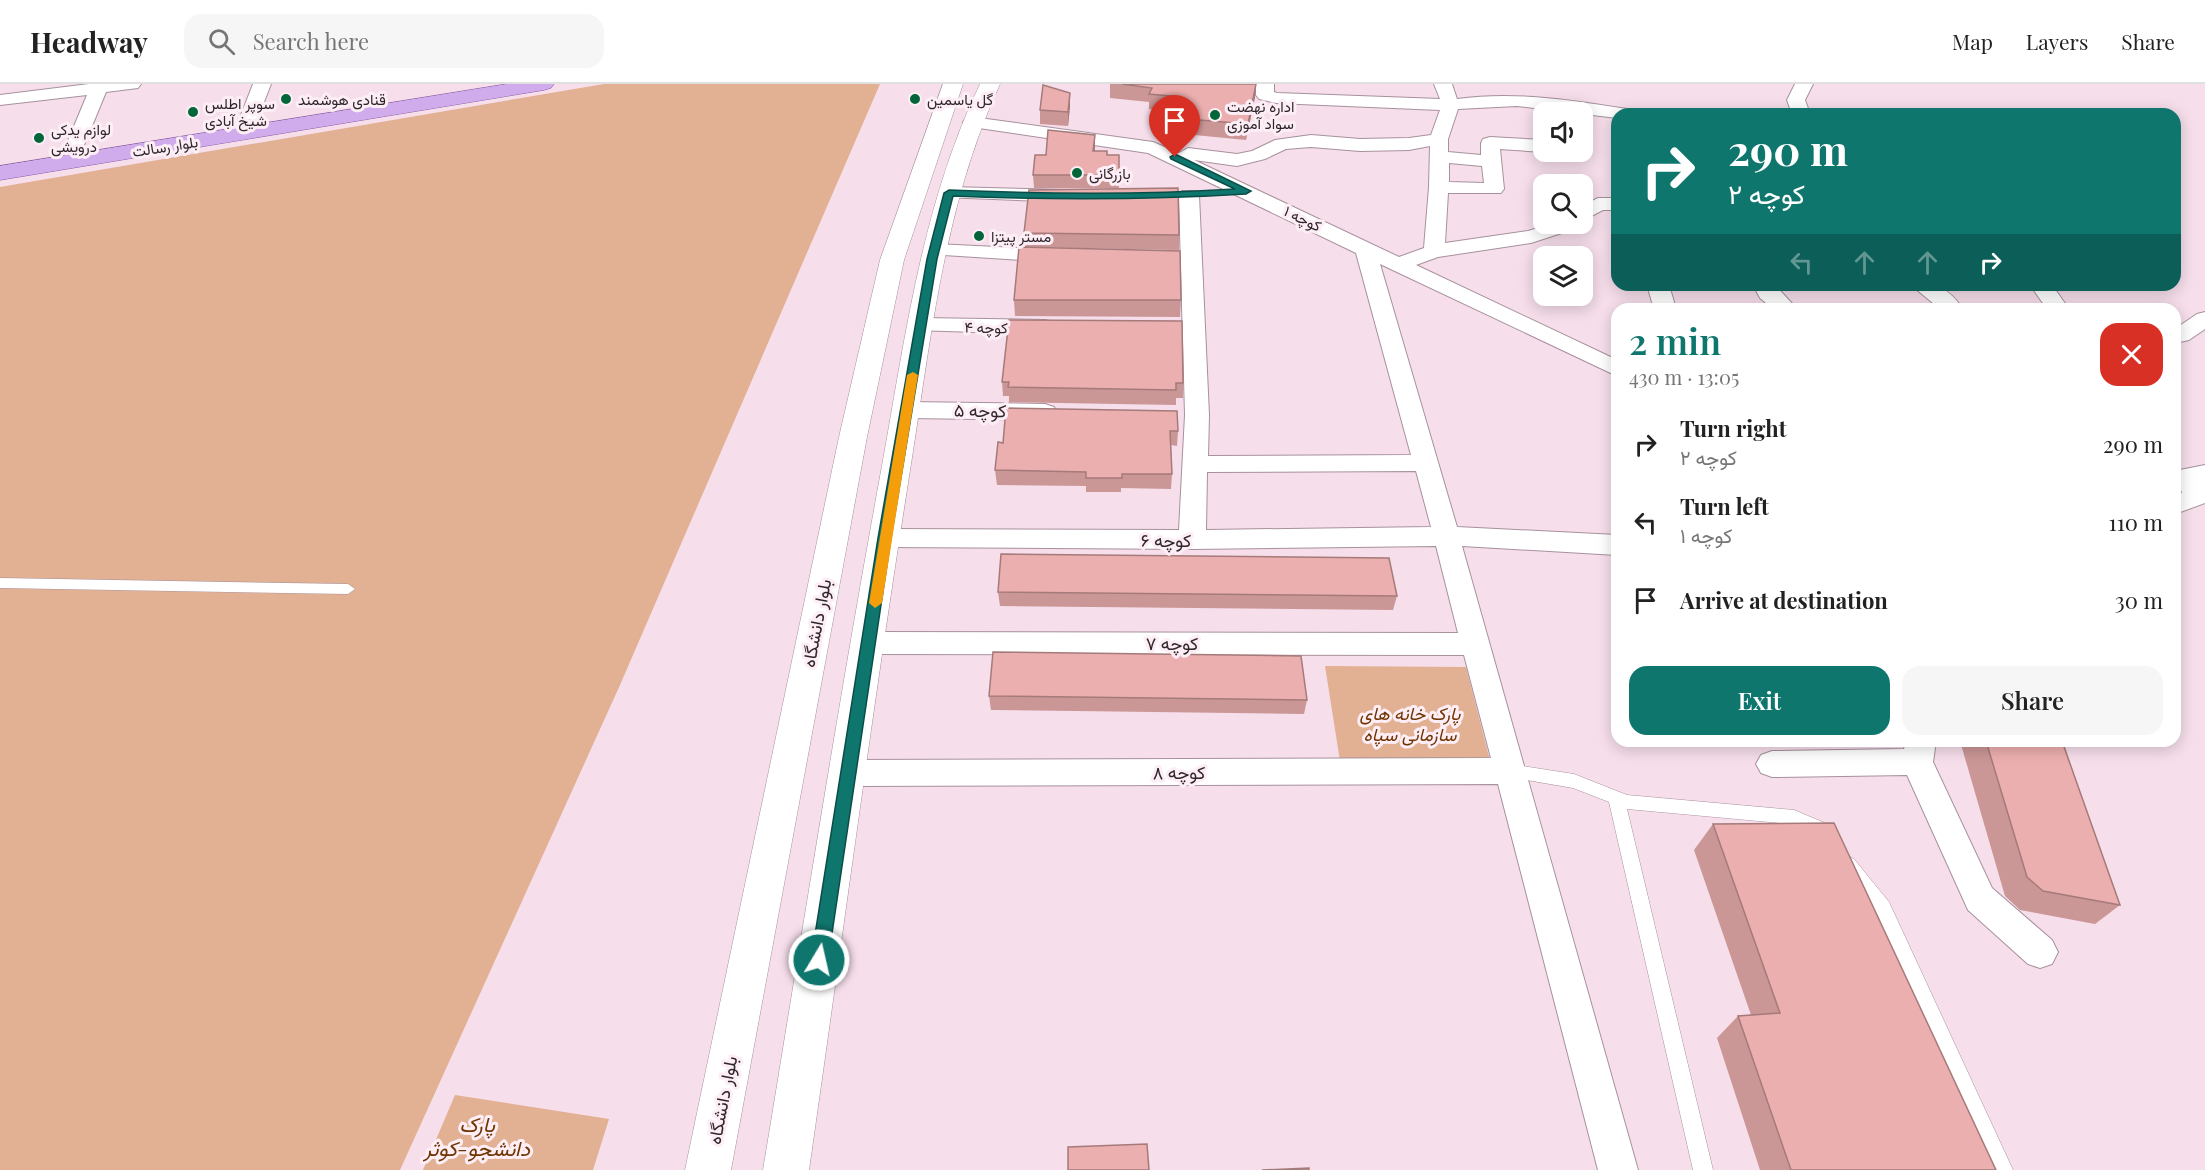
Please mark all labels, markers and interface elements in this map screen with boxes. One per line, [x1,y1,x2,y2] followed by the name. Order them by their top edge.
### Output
[184,14,604,68] search box
[30,23,148,60] text: Headway
[205,25,238,58] icon: search
[253,26,369,56] text: Search here
[1952,27,1993,55] text: Map
[2026,27,2088,55] text: Layers
[2121,27,2175,55] text: Share
[298,89,386,110] place label: قنادی هوشمند
[927,89,994,110] place label: گل یاسمین
[279,92,293,106] marker: قنادی هوشمند
[908,92,922,106] marker: گل یاسمین
[205,93,275,132] place label: سوپر اطلس شیخ آبادی
[1149,95,1200,157] pin
[1227,96,1294,134] place label: اداره نهضت سواد آموزی
[1533,102,1593,306] map controls
[1533,102,1593,162] button: sound
[1158,104,1191,137] icon: arrive
[186,105,200,119] marker: سوپر اطلس شیخ آبادی
[1208,108,1222,122] marker: اداره نهضت سواد آموزی
[51,119,111,157] place label: لوازم یدکی درویشی
[1728,121,1848,177] text: 290 m
[32,131,46,145] marker: لوازم یدکی درویشی
[131,131,199,161] street label: بلوار رسالت
[1629,132,1707,210] icon: right
[1089,163,1131,184] place label: بازرگانی
[1070,166,1084,180] marker: بازرگانی
[1533,174,1593,234] button: search
[1728,175,1805,211] text: کوچه ۲
[1281,200,1325,237] street label: کوچه ۱
[991,226,1051,247] place label: مستر پیتزا
[972,229,986,243] marker: مستر پیتزا
[1533,246,1593,306] button: layers
[1785,246,1818,279] icon: left
[1848,246,1881,279] icon: ahead
[1911,246,1944,279] icon: ahead
[1974,246,2007,279] icon: right
[1629,316,1721,364] text: 2 min
[964,317,1008,338] street label: کوچه ۴
[2100,323,2163,386] button: close
[1629,363,1739,390] text: 430 m · 13:05
[954,398,1006,423] street label: کوچه ۵
[1680,413,1786,443] text: Turn right
[1629,428,1662,461] icon: right
[2103,429,2163,459] text: 290 m
[1680,443,1737,470] text: کوچه ۲
[1680,491,1769,521] text: Turn left
[1629,506,1662,539] icon: left
[2109,507,2163,537] text: 110 m
[1680,521,1732,548] text: کوچه ۱
[1141,528,1191,553] street label: کوچه ۶
[796,577,836,669] street label: بلوار دانشگاه
[1629,584,1662,617] icon: arrive
[1680,585,1888,615] text: Arrive at destination
[2115,585,2163,615] text: 30 m
[1146,631,1198,656] street label: کوچه ۷
[1629,666,1890,735] button: Exit
[1902,666,2163,735] button: Share
[1360,701,1461,747] park label: پارک خانه های سازمانی سپاه
[1153,760,1205,785] street label: کوچه ۸
[787,928,851,992] position arrow
[702,1054,742,1146] street label: بلوار دانشگاه
[422,1109,531,1162] park label: پارک دانشجو-کوثر

